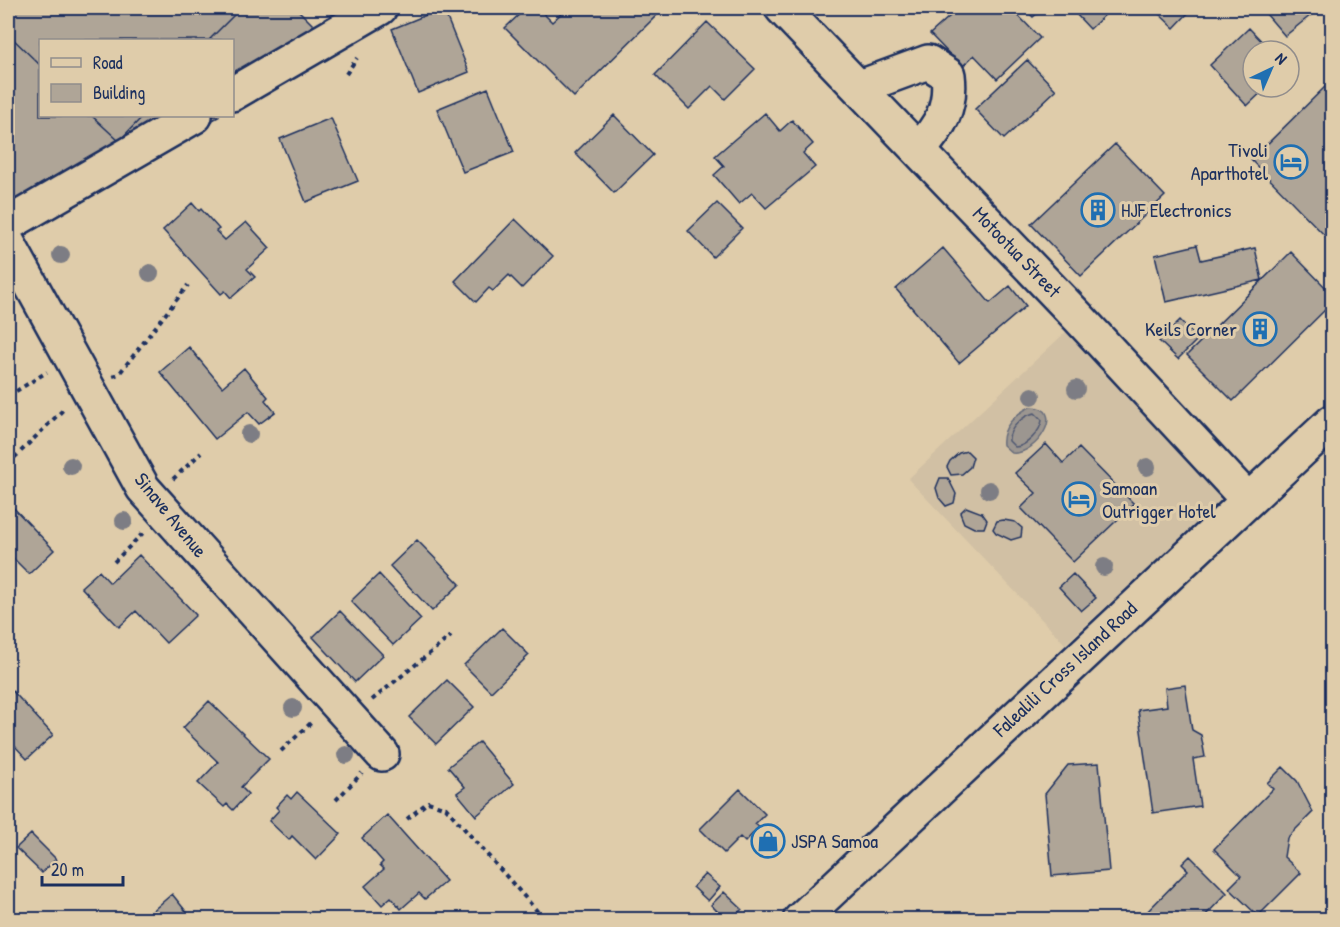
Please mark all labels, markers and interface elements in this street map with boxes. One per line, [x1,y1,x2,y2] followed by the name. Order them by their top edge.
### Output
[39,39,234,117] legend
[1241,39,1301,99] north arrow
[1271,47,1292,69] text: N
[93,50,123,75] text: Road
[93,80,145,105] text: Building
[1191,136,1269,186] place label: Tivoli Aparthotel
[1273,144,1309,180] hotel icon: Tivoli Aparthotel
[1080,192,1116,228] building icon: HJF Electronics
[1121,196,1232,223] place label: HJF Electronics
[967,200,1068,304] street label: Motootua Street
[1242,311,1278,347] building icon: Keils Corner
[1145,315,1237,342] place label: Keils Corner
[129,467,214,563] street label: Sinave Avenue
[1102,474,1216,524] place label: Samoan Outrigger Hotel
[1061,481,1097,517] hotel icon: Samoan Outrigger Hotel
[986,595,1142,743] street label: Falealili Cross Island Road
[750,823,786,859] shop icon: JSPA Samoa
[791,827,878,854] place label: JSPA Samoa
[42,849,123,887] scale bar
[51,857,84,882] text: 20 m

